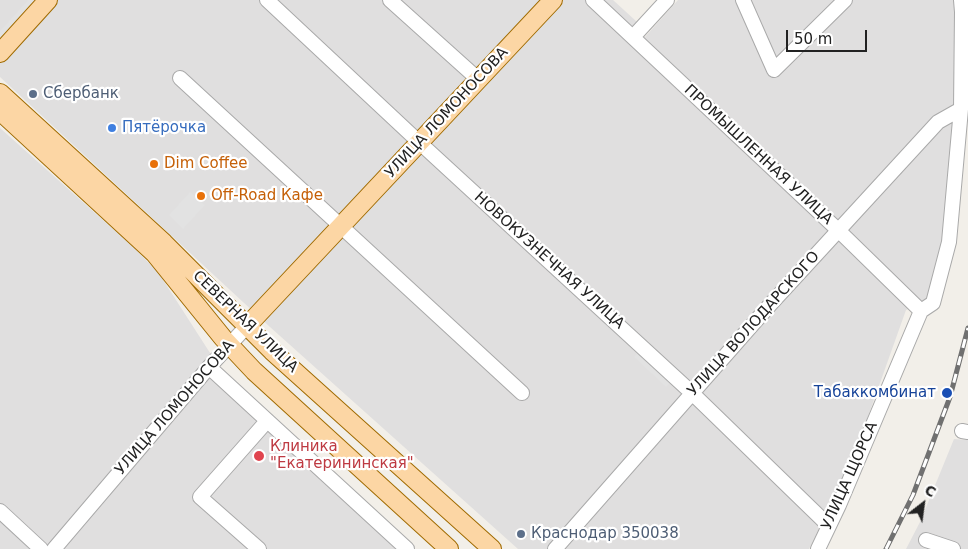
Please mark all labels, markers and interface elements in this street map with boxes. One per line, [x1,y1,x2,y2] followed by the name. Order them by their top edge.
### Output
[788,20,869,52] scale bar
[794,30,832,48] text: 50 m
[382,44,512,182] street label: УЛИЦА ЛОМОНОСОВА
[680,81,836,229] street label: ПРОМЫШЛЕННАЯ УЛИЦА
[43,85,119,103] place label: Сбербанк
[27,88,39,100] marker: Сбербанк
[122,119,206,137] place label: Пятёрочка
[106,122,118,134] marker: Пятёрочка
[164,155,248,173] place label: Dim Coffee
[148,158,160,170] marker: Dim Coffee
[211,187,323,205] place label: Off-Road Кафе
[470,189,628,333] street label: НОВОКУЗНЕЧНАЯ УЛИЦА
[195,190,207,202] marker: Off-Road Кафе
[684,248,824,400] street label: УЛИЦА ВОЛОДАРСКОГО
[189,267,301,377] street label: СЕВЕРНАЯ УЛИЦА
[112,337,238,479] street label: УЛИЦА ЛОМОНОСОВА
[814,384,936,402] place label: Табаккомбинат
[940,386,954,400] marker: Табаккомбинат
[818,419,882,533] street label: УЛИЦА ЩОРСА
[270,438,414,473] place label: Клиника "Екатерининская"
[252,449,266,463] marker: Клиника "Екатерининская"
[898,479,948,529] north arrow
[922,482,939,501] text: С
[531,525,679,543] place label: Краснодар 350038
[515,528,527,540] marker: Краснодар 350038

